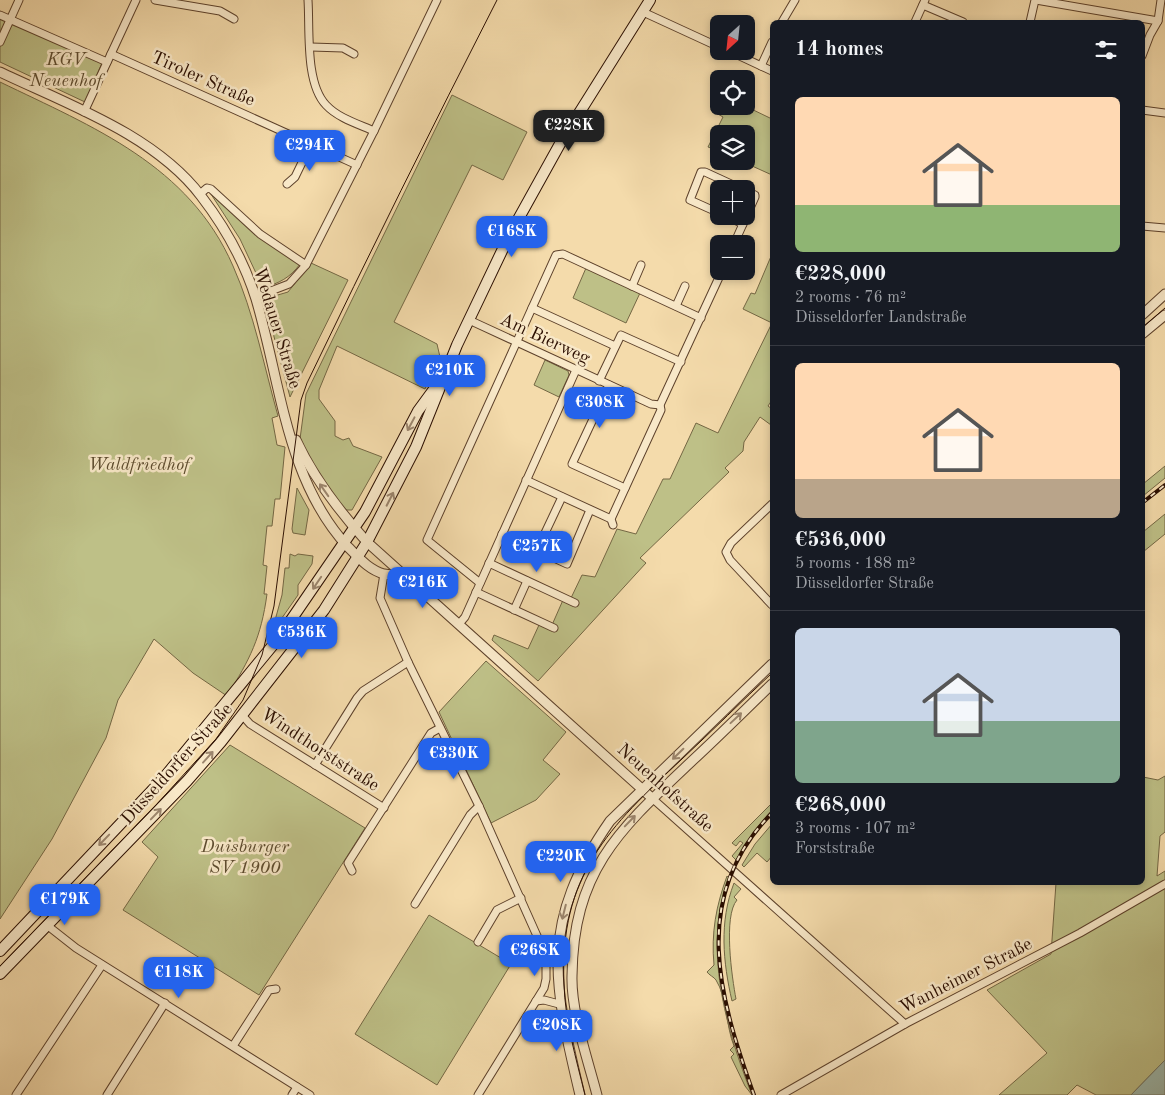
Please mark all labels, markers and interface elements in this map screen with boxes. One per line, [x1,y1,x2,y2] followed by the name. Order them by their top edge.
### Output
[710,15,755,60] north arrow
[710,15,755,280] map controls
[1092,36,1120,64] icon: filters
[795,39,883,60] text: 14 homes
[149,48,257,110] street label: Tiroler Straße
[29,51,106,90] park label: KGV Neuenhof
[710,70,755,115] button: locate
[534,110,604,152] pin: €228K
[544,118,594,134] text: €228K
[710,125,755,170] button: layers
[275,130,345,172] pin: €294K
[913,130,1003,220] icon: home
[285,138,335,154] text: €294K
[710,180,755,225] button: +
[477,216,547,258] pin: €168K
[487,224,537,240] text: €168K
[710,235,755,280] button: −
[795,264,886,285] text: €228,000
[250,265,304,391] street label: Wedauer Straße
[795,290,906,306] text: 2 rooms · 76 m²
[497,310,593,368] street label: Am Bierweg
[795,310,967,326] text: Düsseldorfer Landstraße
[415,354,485,397] pin: €210K
[425,363,475,379] text: €210K
[565,386,635,429] pin: €308K
[575,395,625,411] text: €308K
[913,395,1003,485] icon: home
[406,416,416,431] one-way arrow
[88,456,193,474] park label: Waldfriedhof
[319,483,329,497] one-way arrow
[386,492,395,507] one-way arrow
[502,530,572,573] pin: €257K
[795,530,886,551] text: €536,000
[512,539,562,555] text: €257K
[795,556,915,572] text: 5 rooms · 188 m²
[388,566,458,609] pin: €216K
[398,575,448,591] text: €216K
[312,576,322,590] one-way arrow
[795,576,934,592] text: Düsseldorfer Straße
[267,616,337,659] pin: €536K
[277,625,327,641] text: €536K
[913,660,1003,750] icon: home
[118,700,236,828] street label: Düsseldorfer Straße
[258,705,382,795] street label: Windthorststraße
[730,712,743,724] one-way arrow
[419,738,489,780] pin: €330K
[613,740,717,836] street label: Neuenhofstraße
[429,746,479,762] text: €330K
[671,748,684,760] one-way arrow
[202,750,214,763] one-way arrow
[795,795,886,816] text: €268,000
[150,808,162,820] one-way arrow
[624,815,636,828] one-way arrow
[795,821,915,837] text: 3 rooms · 107 m²
[98,834,110,846] one-way arrow
[200,838,290,877] park label: Duisburger SV 1900
[526,840,596,883] pin: €220K
[795,841,875,857] text: Forststraße
[536,849,586,865] text: €220K
[30,884,100,926] pin: €179K
[40,892,90,908] text: €179K
[559,903,569,919] one-way arrow
[500,934,570,977] pin: €268K
[897,935,1035,1017] street label: Wanheimer Straße
[510,943,560,959] text: €268K
[144,956,214,999] pin: €118K
[154,965,204,981] text: €118K
[522,1010,592,1052] pin: €208K
[532,1018,582,1034] text: €208K

